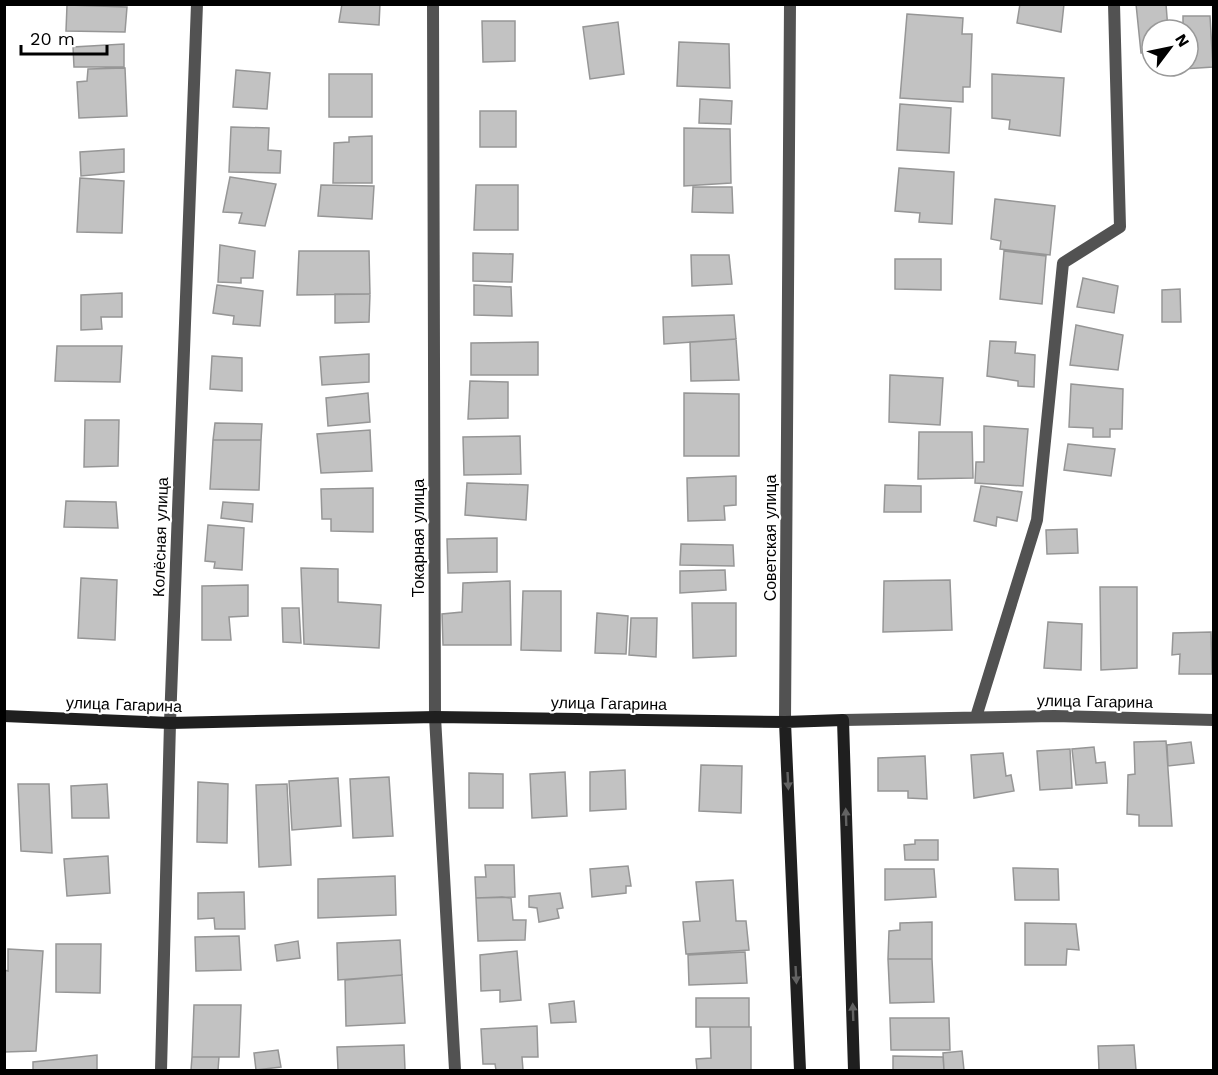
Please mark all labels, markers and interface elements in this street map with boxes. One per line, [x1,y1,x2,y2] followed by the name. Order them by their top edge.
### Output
[21,18,106,56] scale bar
[1140,18,1200,78] north arrow
[30,28,75,49] text: 20 m
[1171,30,1193,50] text: N
[761,475,780,601] street label: Советская улица
[149,477,172,597] street label: Колёсная улица
[409,479,428,597] street label: Токарная улица
[1037,691,1153,712] street label: улица Гагарина
[66,693,182,716] street label: улица Гагарина
[551,693,667,714] street label: улица Гагарина
[783,771,792,790] one-way arrow
[841,808,851,827] one-way arrow
[792,966,801,985] one-way arrow
[848,1003,857,1022] one-way arrow

